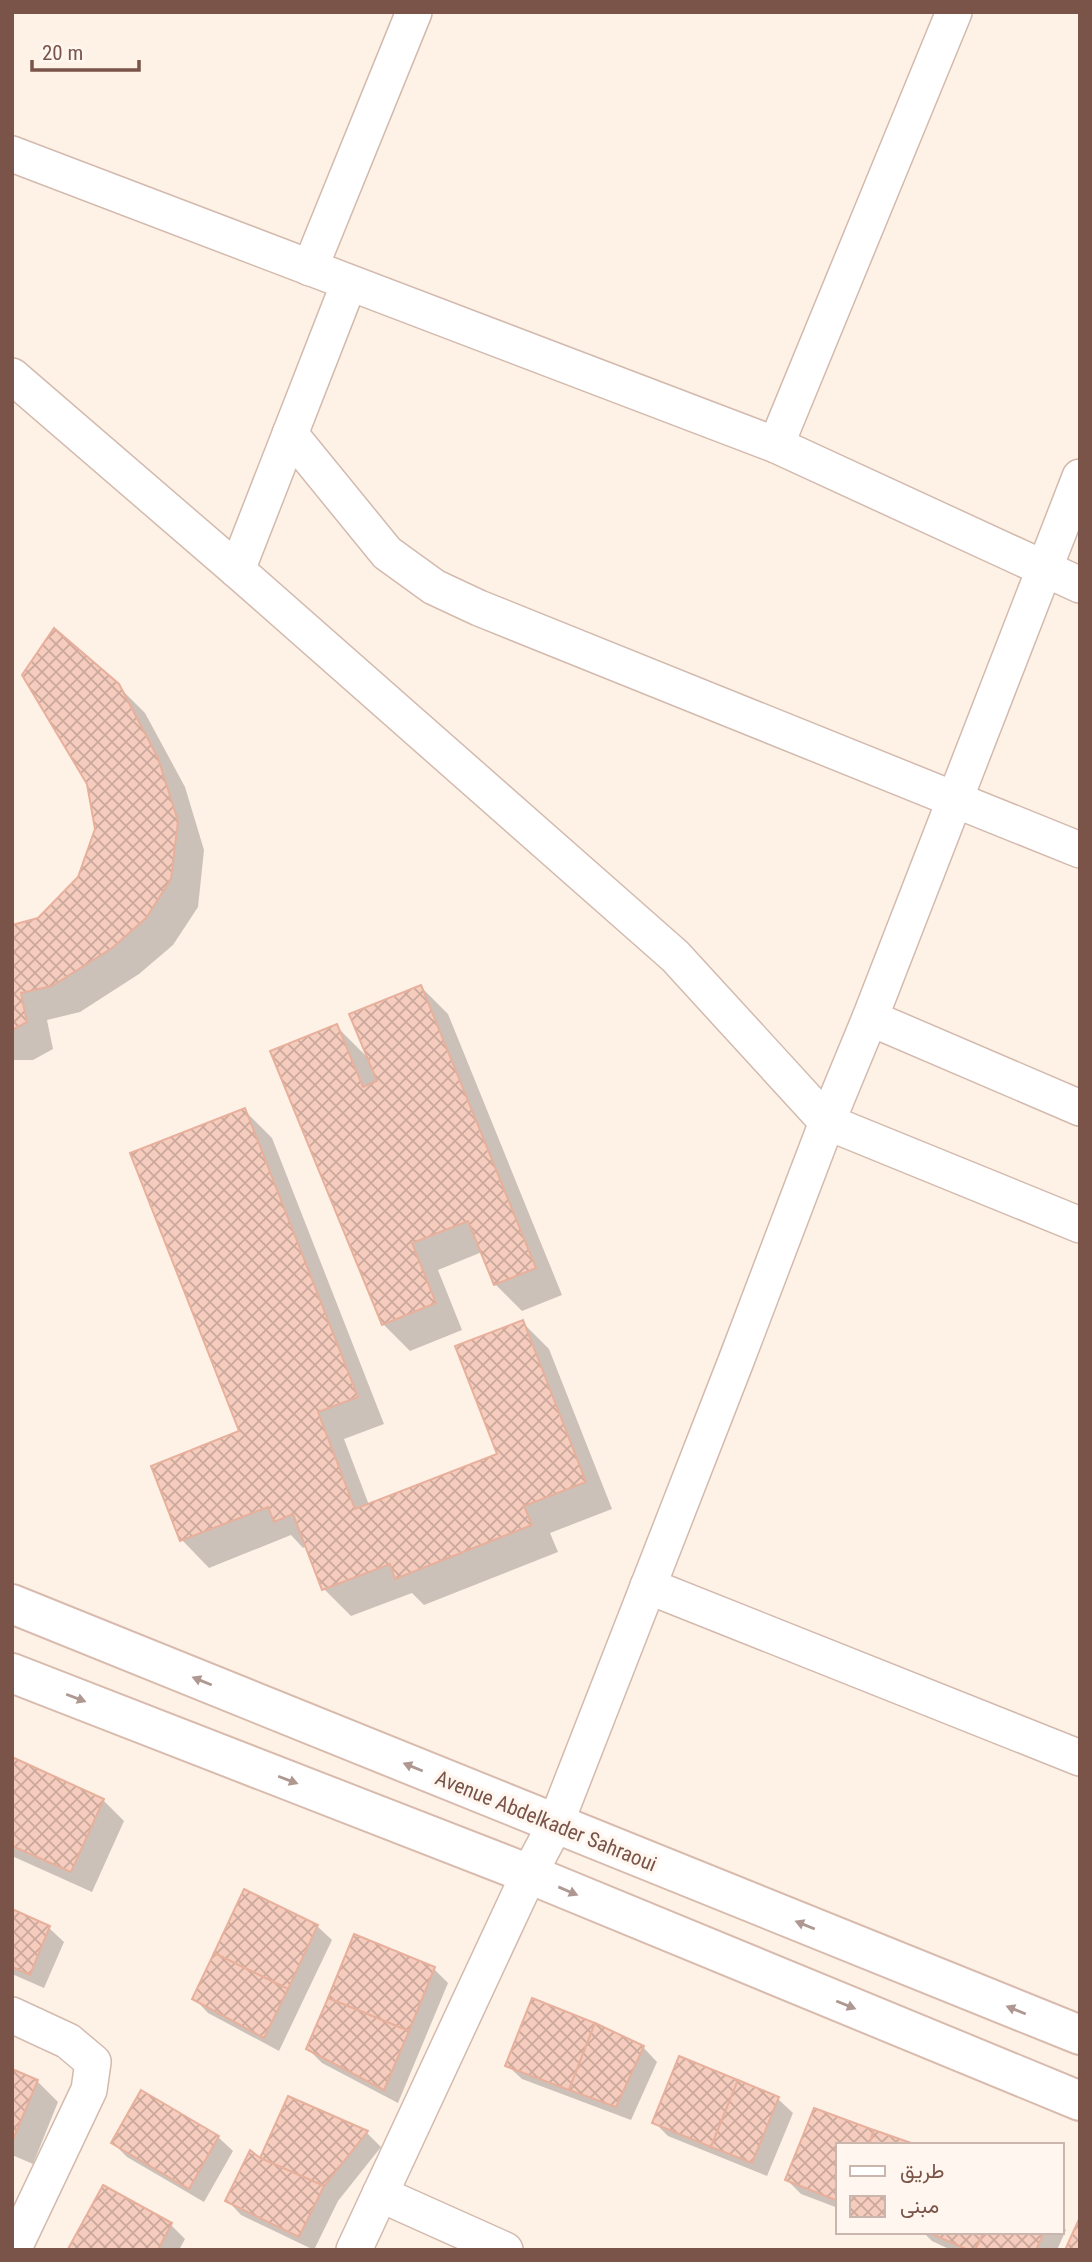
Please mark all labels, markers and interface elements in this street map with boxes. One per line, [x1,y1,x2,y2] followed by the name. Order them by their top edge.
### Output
[32,28,138,72] scale bar
[42,41,83,65] text: 20 m
[191,1675,212,1686] one-way arrow
[65,1692,86,1703] one-way arrow
[402,1761,423,1772] one-way arrow
[432,1766,660,1876] street label: Avenue Abdelkader Sahraoui
[277,1775,298,1786] one-way arrow
[557,1886,578,1897] one-way arrow
[795,1920,816,1931] one-way arrow
[836,2000,857,2011] one-way arrow
[1006,2004,1027,2015] one-way arrow
[836,2143,1064,2234] legend
[900,2159,945,2184] text: طريق
[900,2194,939,2218] text: مبنى

